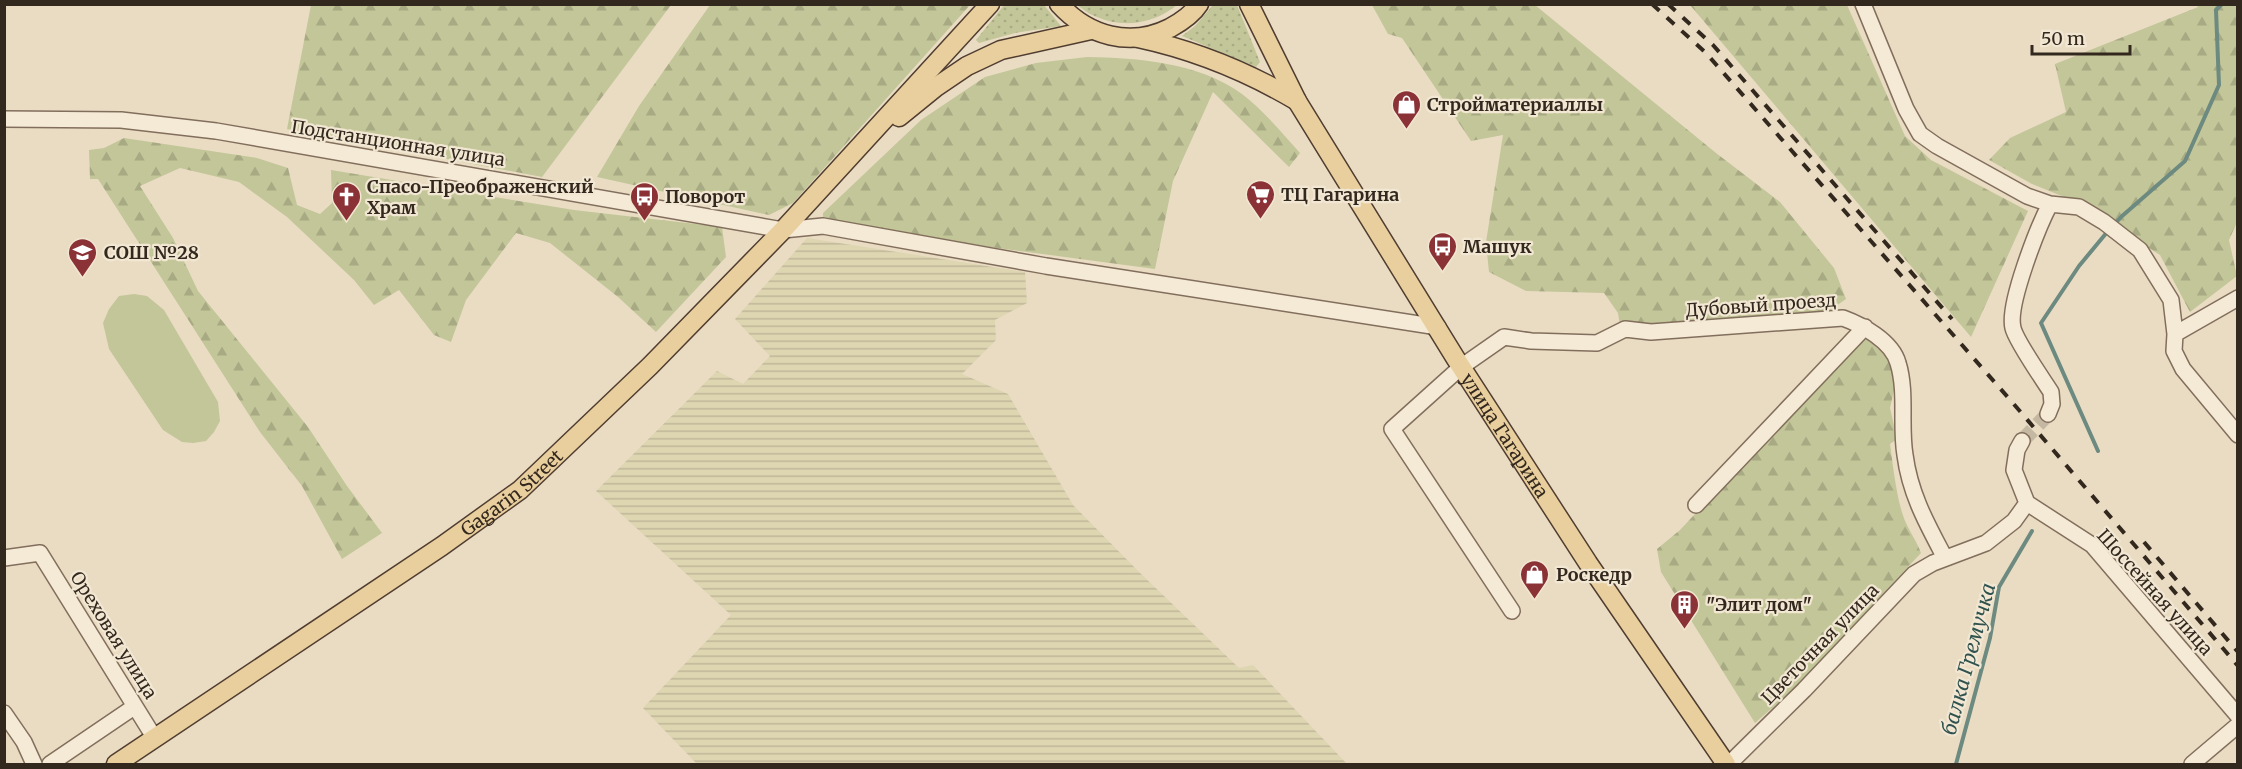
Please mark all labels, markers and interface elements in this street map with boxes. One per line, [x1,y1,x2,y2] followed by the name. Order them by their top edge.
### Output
[2032,18,2130,56] scale bar
[2041,27,2085,50] text: 50 m
[1390,88,1422,130] shop icon: Стройматериаллы
[1427,93,1603,116] place label: Стройматериаллы
[289,115,507,171] street label: Подстанционная улица
[367,175,594,219] place label: Спасо-Преображенский Храм
[1244,178,1276,220] supermarket icon: ТЦ Гагарина
[330,180,362,222] church icon: Спасо-Преображенский Храм
[628,180,660,222] bus stop icon: Поворот
[1281,183,1399,206] place label: ТЦ Гагарина
[665,185,745,208] place label: Поворот
[1426,230,1458,272] bus stop icon: Машук
[1463,235,1532,258] place label: Машук
[67,236,99,278] school or university icon: СОШ №28
[104,241,199,264] place label: СОШ №28
[1685,288,1837,322] street label: Дубовый проезд
[1457,369,1554,502] street label: улица Гагарина
[456,444,567,541] street label: Gagarin Street
[2092,524,2218,660] street label: Шоссейная улица
[1519,558,1551,600] shop icon: Роскедр
[1556,563,1632,586] place label: Роскедр
[66,567,163,703] street label: Ореховая улица
[1756,578,1884,709] street label: Цветочная улица
[1936,580,2000,738] water label: балка Гремучка
[1669,588,1701,630] building icon: "Элит дом"
[1706,593,1812,616] place label: "Элит дом"

